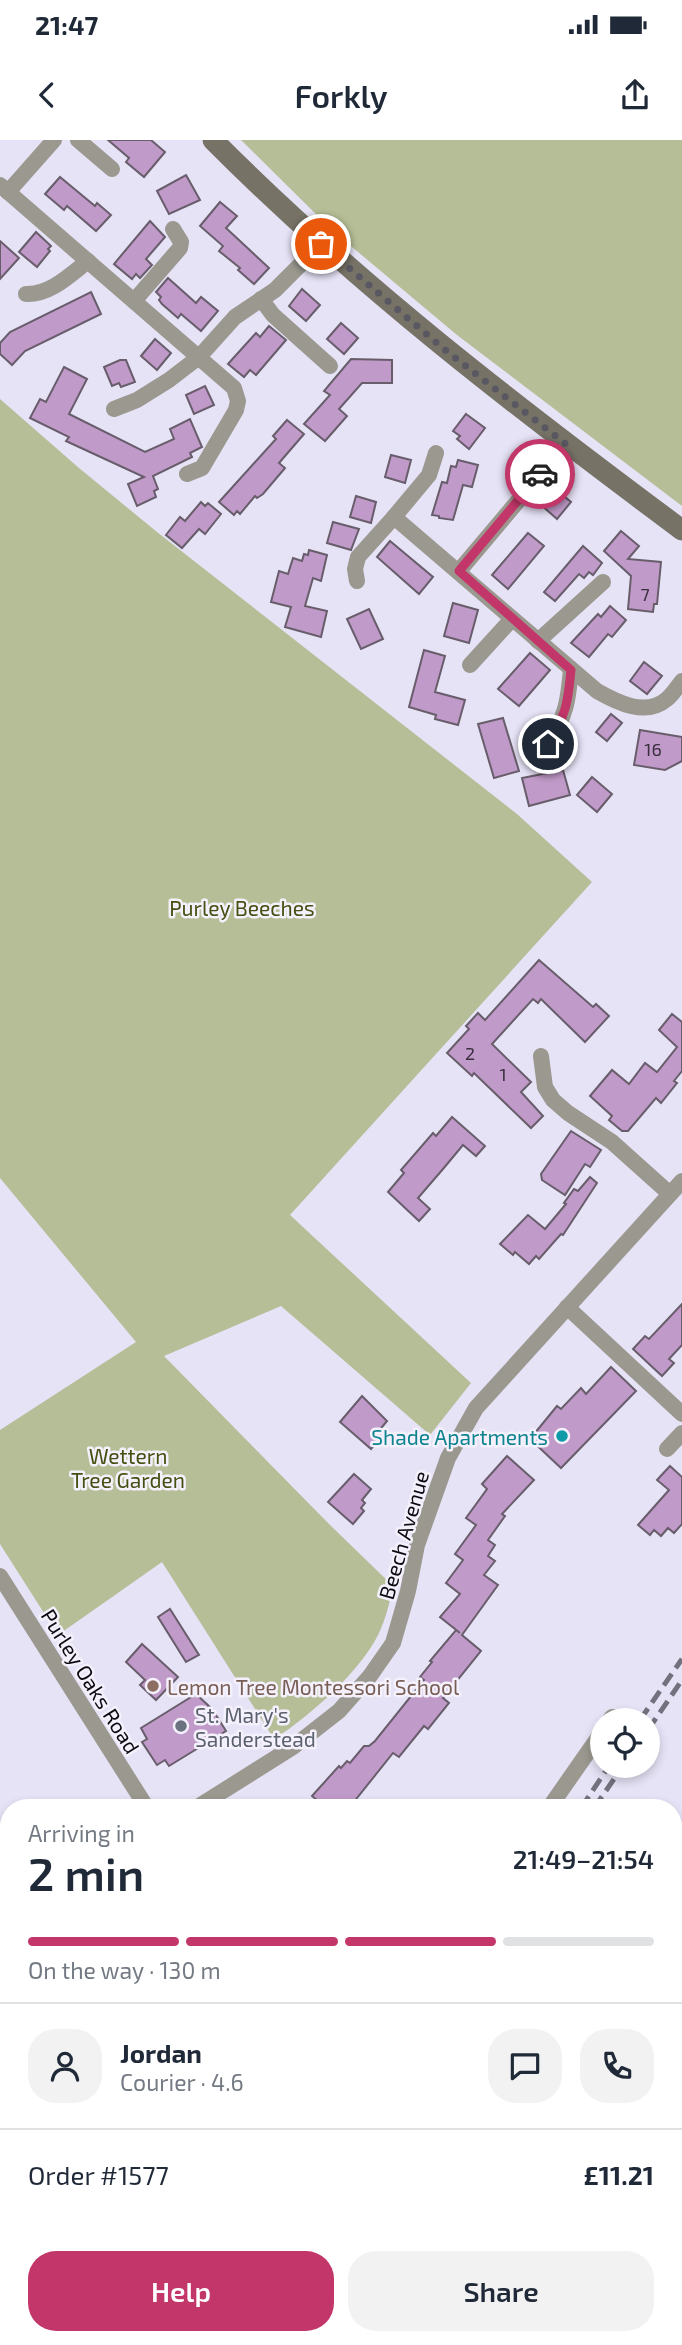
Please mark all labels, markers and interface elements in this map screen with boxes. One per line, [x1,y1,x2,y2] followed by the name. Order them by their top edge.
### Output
[35,9,98,40] text: 21:47
[28,76,66,114] icon: back
[294,76,388,114] text: Forkly
[616,76,654,114] icon: share
[291,214,351,274] pin
[302,225,340,263] icon: bag
[505,439,575,509] courier
[521,455,559,493] icon: car
[640,583,650,605] house number: 7
[518,714,578,774] pin
[529,725,567,763] icon: home
[644,738,662,760] house number: 16
[169,895,315,920] park label: Purley Beeches
[465,1042,475,1064] house number: 2
[499,1063,507,1085] house number: 1
[371,1424,548,1449] place label: Shade Apartments
[554,1428,570,1444] marker: Shade Apartments
[71,1443,185,1492] park label: Wettern Tree Garden
[373,1468,433,1602] street label: Beech Avenue
[37,1604,145,1758] street label: Purley Oaks Road
[167,1674,460,1699] place label: Lemon Tree Montessori School
[145,1678,161,1694] marker: Lemon Tree Montessori School
[195,1702,316,1751] place label: St. Mary's Sanderstead
[590,1708,660,1778] map controls
[590,1708,660,1778] button: locate
[173,1718,189,1734] marker: St. Mary's Sanderstead
[28,1819,135,1847] text: Arriving in
[513,1843,654,1874] text: 21:49–21:54
[28,1845,144,1900] text: 2 min
[28,1956,221,1984] text: On the way · 130 m
[28,2029,102,2103] button: person
[488,2029,562,2103] button: chat
[580,2029,654,2103] button: phone
[120,2037,202,2068] text: Jordan
[120,2068,244,2096] text: Courier · 4.6
[28,2159,169,2190] text: Order #1577
[584,2159,654,2190] text: £11.21
[28,2251,334,2331] button: Help
[348,2251,654,2331] button: Share

